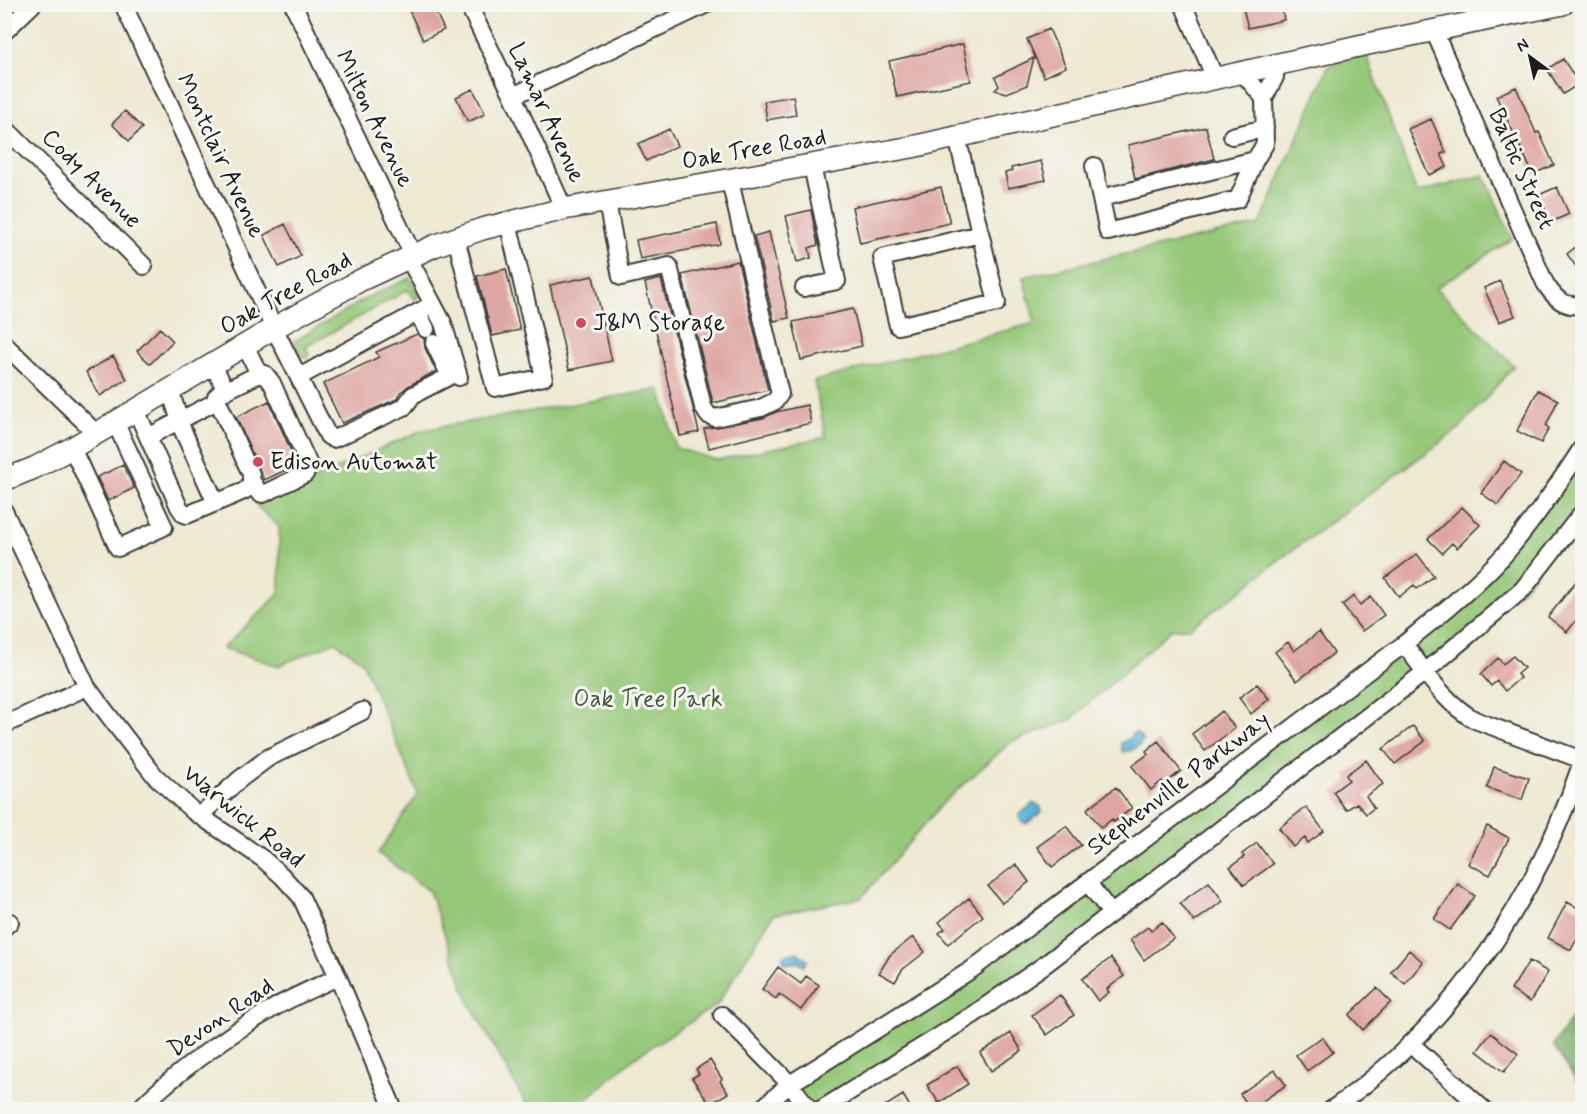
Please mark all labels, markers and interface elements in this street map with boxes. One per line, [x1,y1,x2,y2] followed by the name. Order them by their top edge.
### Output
[1500,27,1560,87] north arrow
[1512,34,1533,57] text: N
[500,38,592,188] street label: Lamar Avenue
[327,45,421,193] street label: Milton Avenue
[168,69,272,243] street label: Montclair Avenue
[1480,103,1562,235] street label: Baltic Street
[34,122,148,236] street label: Cody Avenue
[679,122,829,178] street label: Oak Tree Road
[215,245,357,343] street label: Oak Tree Road
[593,308,725,342] place label: J&M Storage
[574,316,588,330] marker: J&M Storage
[270,447,438,478] place label: Edison Automat
[251,455,265,469] marker: Edison Automat
[573,684,723,715] park label: Oak Tree Park
[1081,705,1277,863] street label: Stephenville Parkway
[176,758,310,876] street label: Warwick Road
[162,971,280,1065] street label: Devon Road

